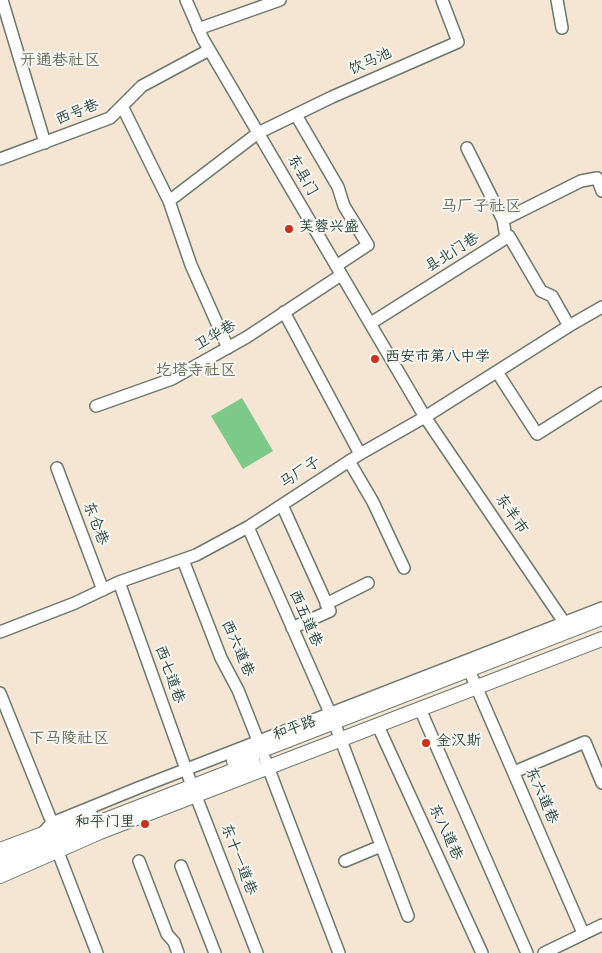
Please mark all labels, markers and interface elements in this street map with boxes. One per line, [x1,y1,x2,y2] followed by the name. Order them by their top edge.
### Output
[347,46,395,80] street label: 饮马池
[20,53,100,73] district label: 开通巷社区
[54,97,102,131] street label: 西号巷
[282,152,320,200] street label: 东县门
[441,199,521,219] district label: 马厂子社区
[299,220,359,238] place label: 芙蓉兴盛
[283,223,295,235] marker: 芙蓉兴盛
[423,230,483,278] street label: 县北门巷
[192,318,240,356] street label: 卫华巷
[385,350,490,368] place label: 西安市第八中学
[369,353,381,365] marker: 西安市第八中学
[156,363,236,383] district label: 圪塔寺社区
[277,454,325,494] street label: 马厂子
[490,491,530,539] street label: 东羊市
[78,500,110,548] street label: 东仓巷
[284,588,324,650] street label: 西五道巷
[216,618,256,680] street label: 西六道巷
[149,644,187,706] street label: 西七道巷
[271,714,319,746] street label: 和平路
[29,731,109,751] district label: 下马陵社区
[436,734,481,752] place label: 金汉斯
[420,737,432,749] marker: 金汉斯
[520,765,560,827] street label: 东六道巷
[423,802,465,864] street label: 东八道巷
[75,815,135,833] place label: 和平门里
[139,818,151,830] marker: 和平门里
[215,822,259,898] street label: 东十一道巷

